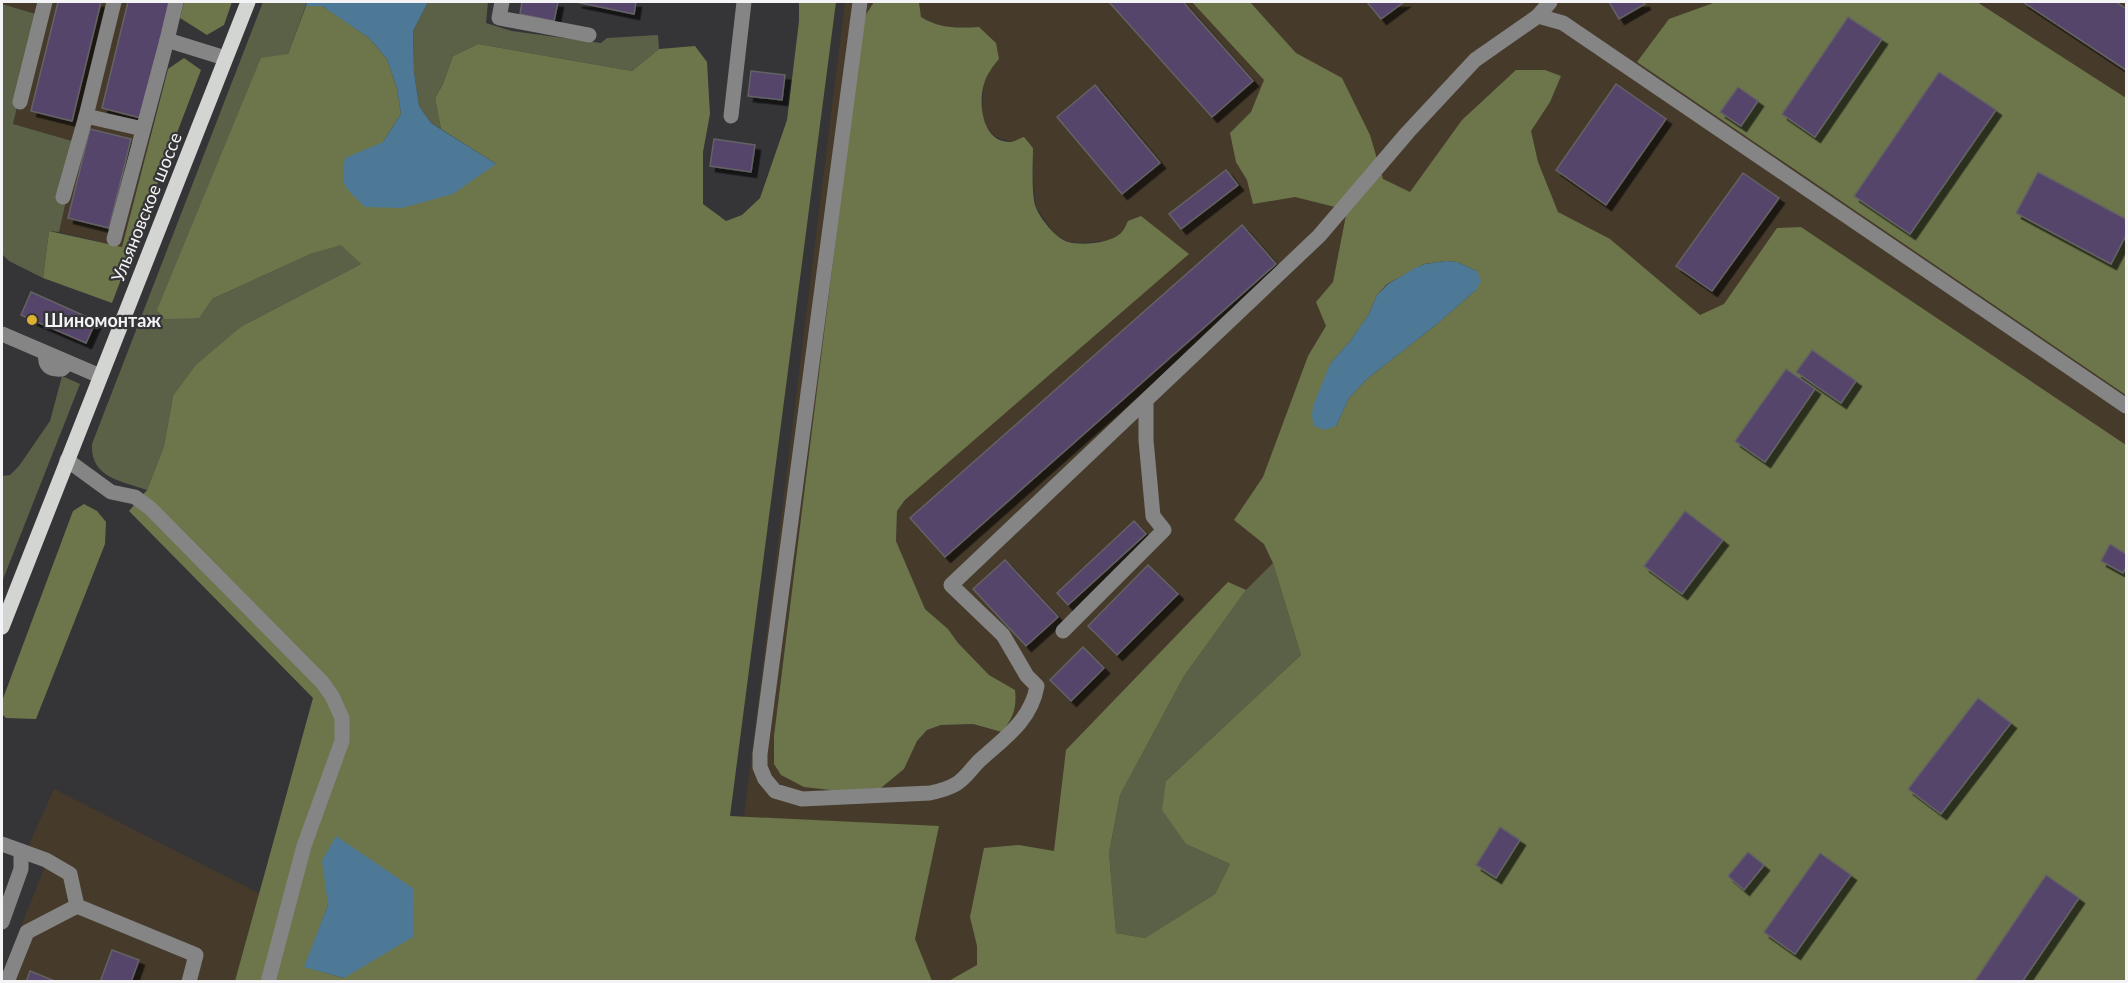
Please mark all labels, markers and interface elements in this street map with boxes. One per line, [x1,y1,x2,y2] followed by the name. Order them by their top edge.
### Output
[106,129,186,285] street label: Ульяновское шоссе
[44,309,161,331] place label: Шиномонтаж
[25,313,39,327] marker: Шиномонтаж

